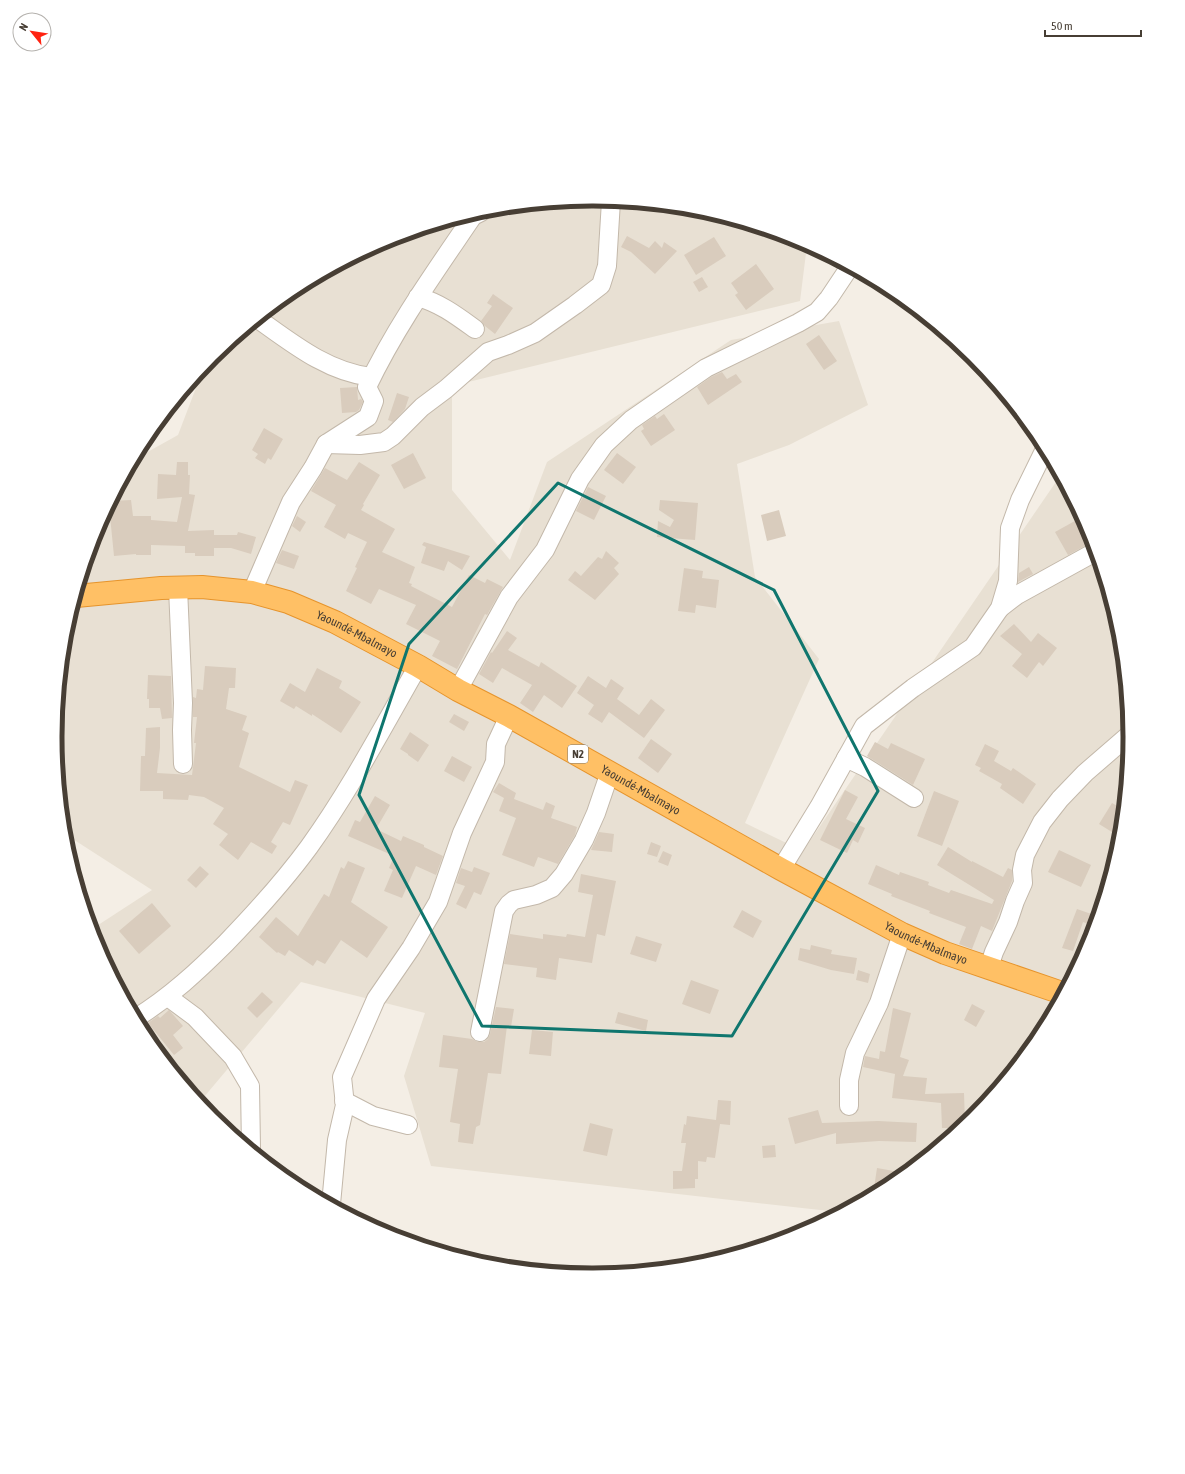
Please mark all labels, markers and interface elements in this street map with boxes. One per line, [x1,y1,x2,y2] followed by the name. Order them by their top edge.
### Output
[12,12,52,52] north arrow
[1045,12,1141,38] scale bar
[1051,19,1073,33] text: 50 m
[17,21,30,33] text: N
[314,608,400,661] street label: Yaoundé-Mbalmayo
[568,745,588,763] road number: N2
[599,762,683,818] street label: Yaoundé-Mbalmayo
[882,919,969,967] street label: Yaoundé-Mbalmayo

